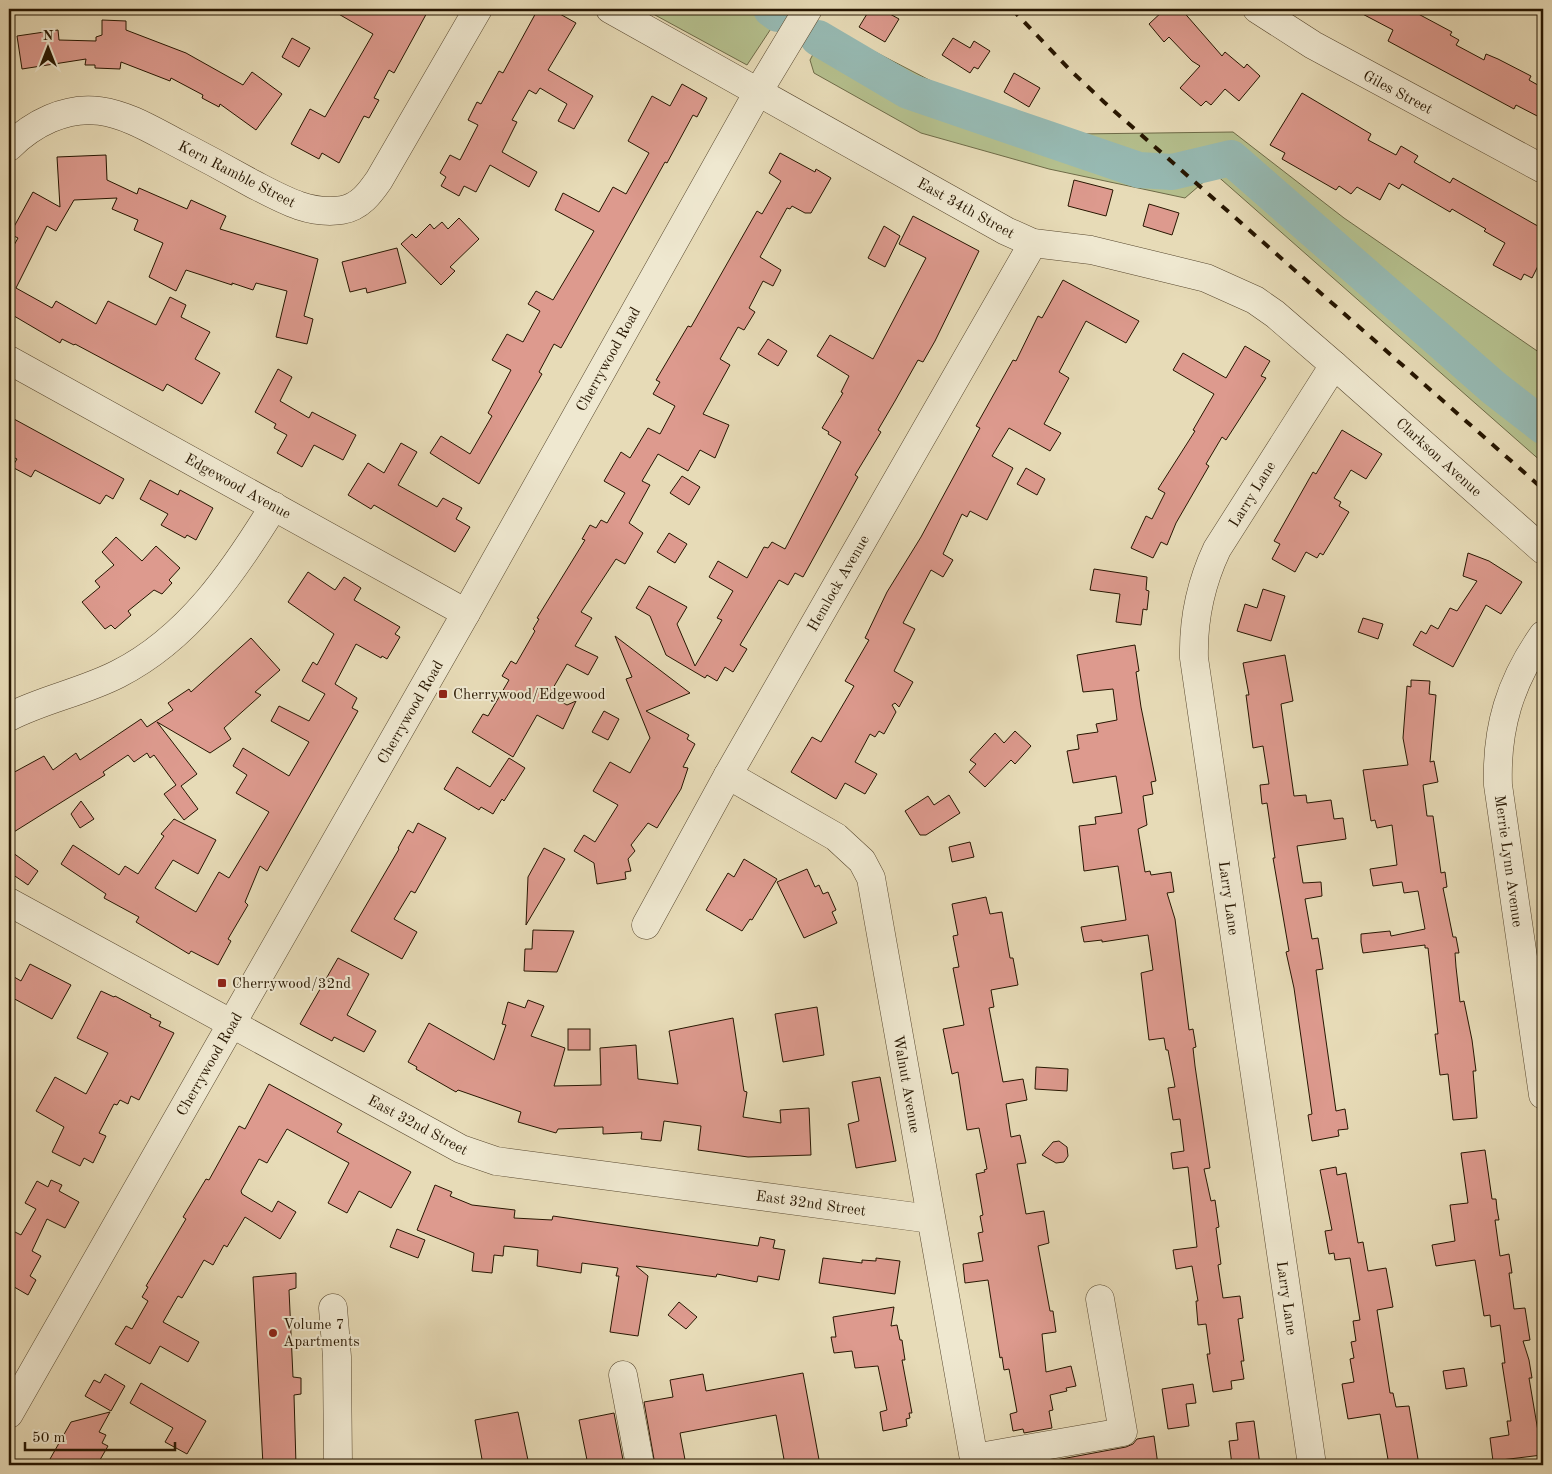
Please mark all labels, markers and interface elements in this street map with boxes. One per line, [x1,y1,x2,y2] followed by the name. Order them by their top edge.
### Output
[22,22,72,72] north arrow
[43,29,54,43] text: N
[1360,69,1434,118] street label: Giles Street
[175,139,297,211] street label: Kern Ramble Street
[914,176,1016,242] street label: East 34th Street
[574,305,644,414] street label: Cherrywood Road
[1392,416,1484,500] street label: Clarkson Avenue
[182,452,293,523] street label: Edgewood Avenue
[1227,459,1279,530] street label: Larry Lane
[806,533,873,634] street label: Hemlock Avenue
[376,658,447,767] street label: Cherrywood Road
[437,688,449,700] marker: Cherrywood/Edgewood
[453,688,606,703] place label: Cherrywood/Edgewood
[1491,794,1524,928] street label: Merrie Lynn Avenue
[1215,860,1240,936] street label: Larry Lane
[216,977,228,989] marker: Cherrywood/32nd
[232,977,351,992] place label: Cherrywood/32nd
[175,1010,246,1119] street label: Cherrywood Road
[889,1034,922,1135] street label: Walnut Avenue
[365,1094,470,1159] street label: East 32nd Street
[755,1189,867,1220] street label: East 32nd Street
[1273,1260,1298,1336] street label: Larry Lane
[283,1318,360,1350] place label: Volume 7 Apartments
[267,1327,279,1339] marker: Volume 7 Apartments
[25,1419,175,1451] scale bar
[32,1431,66,1446] text: 50 m

